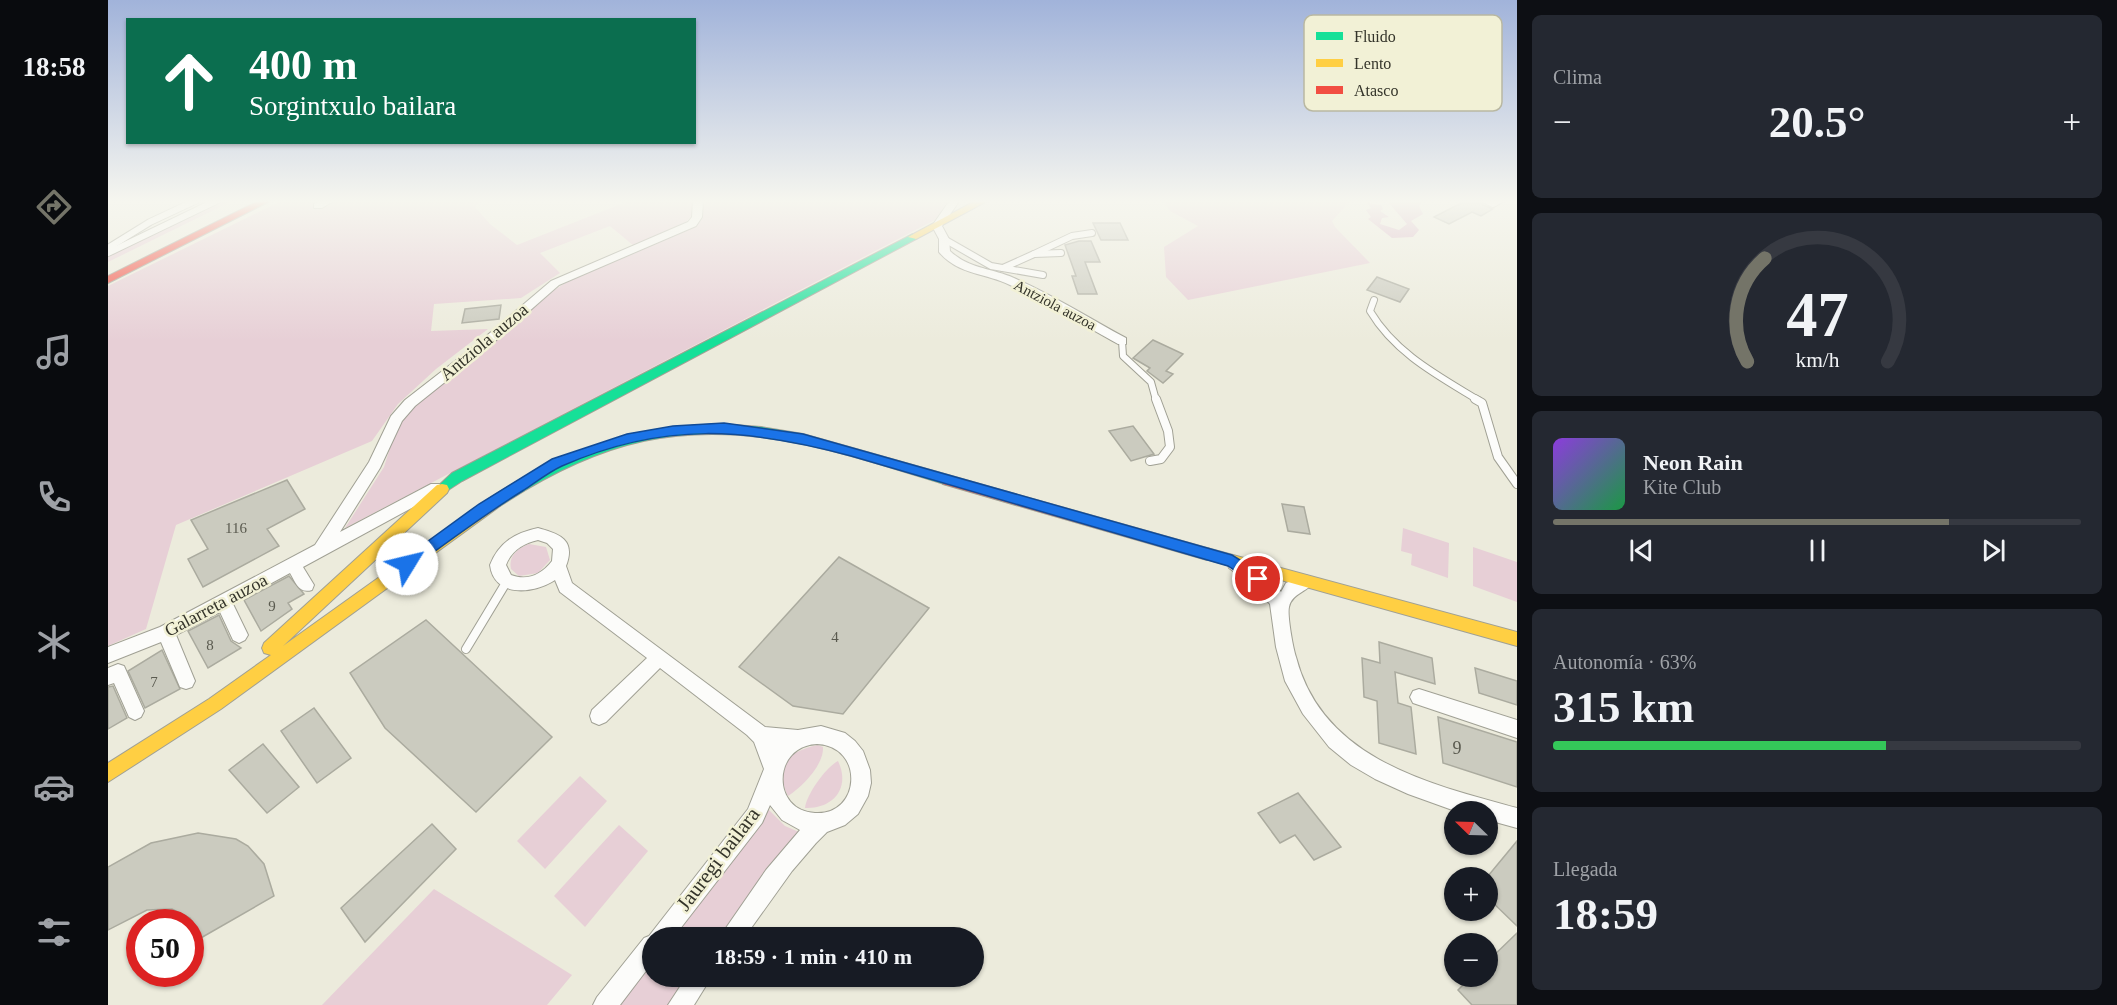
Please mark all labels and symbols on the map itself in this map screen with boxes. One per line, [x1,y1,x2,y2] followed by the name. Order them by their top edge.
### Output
[1304,15,1502,111] legend
[1354,28,1396,45] text: Fluido
[1354,55,1391,72] text: Lento
[1354,82,1398,99] text: Atasco
[1011,277,1099,333] street label: Antziola auzoa
[436,299,532,385] street label: Antziola auzoa
[225,520,247,536] house number: 116
[375,532,439,596] position arrow
[1232,553,1283,604] pin
[161,570,271,640] street label: Galarreta auzoa
[268,598,276,614] house number: 9
[831,629,839,645] house number: 4
[206,637,214,653] house number: 8
[150,674,158,690] house number: 7
[1453,738,1462,758] house number: 9
[1444,801,1498,855] north arrow
[671,802,765,915] street label: Jauregi bailara
[126,909,204,987] speed limit sign: 50

